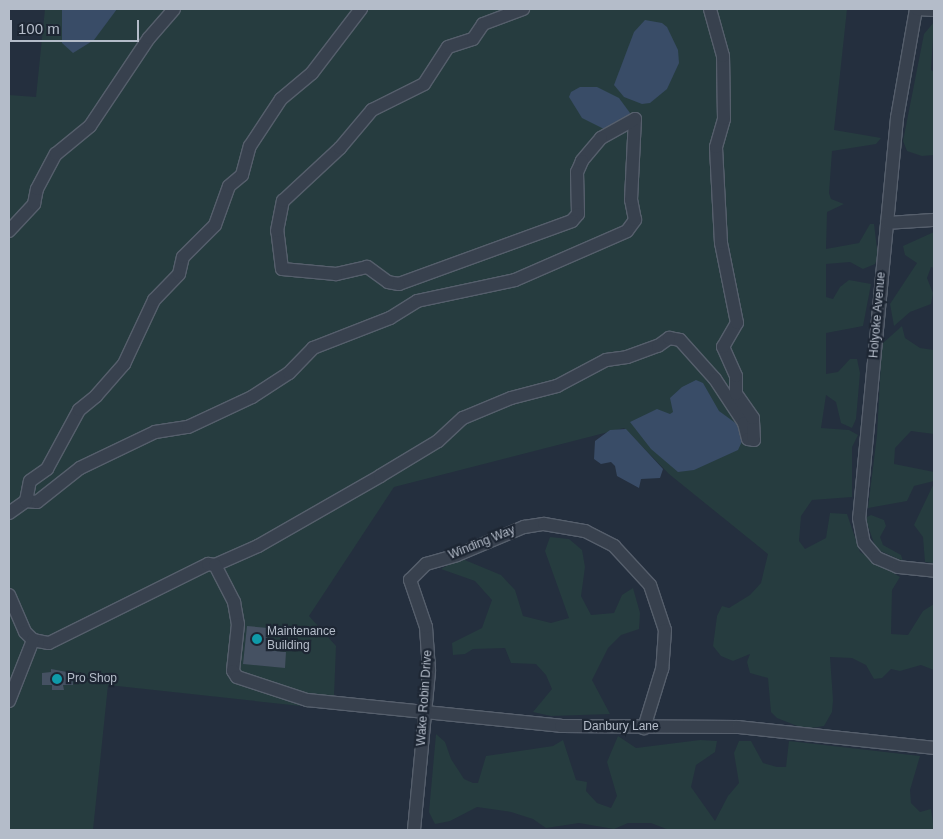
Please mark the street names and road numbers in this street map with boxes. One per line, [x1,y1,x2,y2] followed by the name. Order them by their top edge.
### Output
[867,271,889,359] street label: Holyoke Avenue
[447,523,517,563] street label: Winding Way
[414,649,436,747] street label: Wake Robin Drive
[583,720,659,734] street label: Danbury Lane

